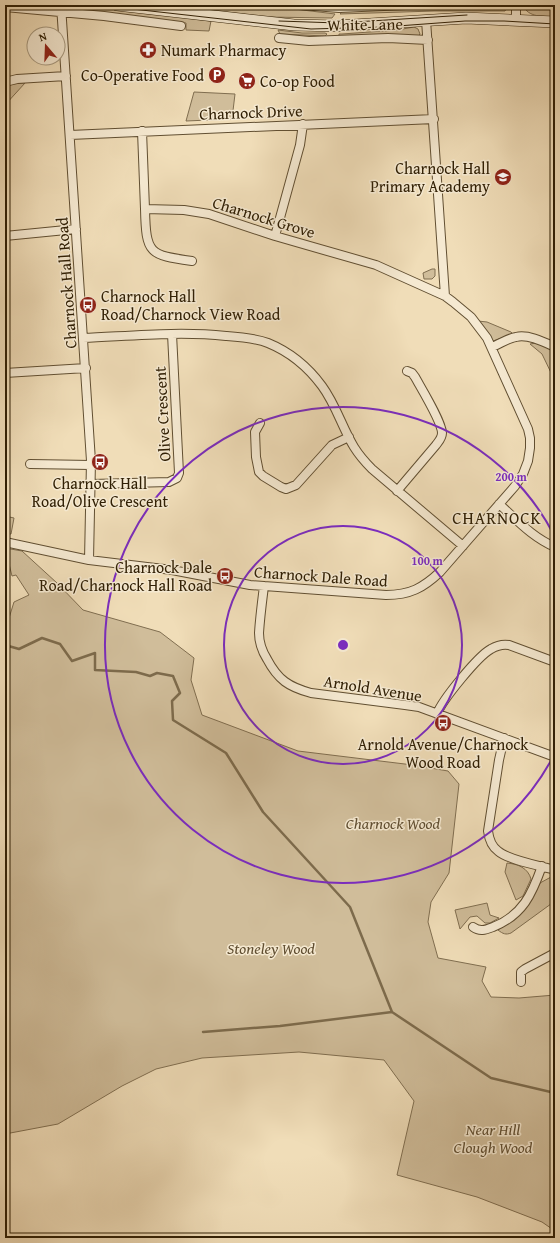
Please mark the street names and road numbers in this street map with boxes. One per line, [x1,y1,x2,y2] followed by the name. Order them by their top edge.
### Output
[327,11,403,37] street label: White Lane
[199,98,303,126] street label: Charnock Drive
[210,190,318,244] street label: Charnock Grove
[49,216,83,350] street label: Charnock Hall Road
[148,365,176,462] street label: Olive Crescent
[253,559,389,593] street label: Charnock Dale Road
[322,668,424,708] street label: Arnold Avenue

